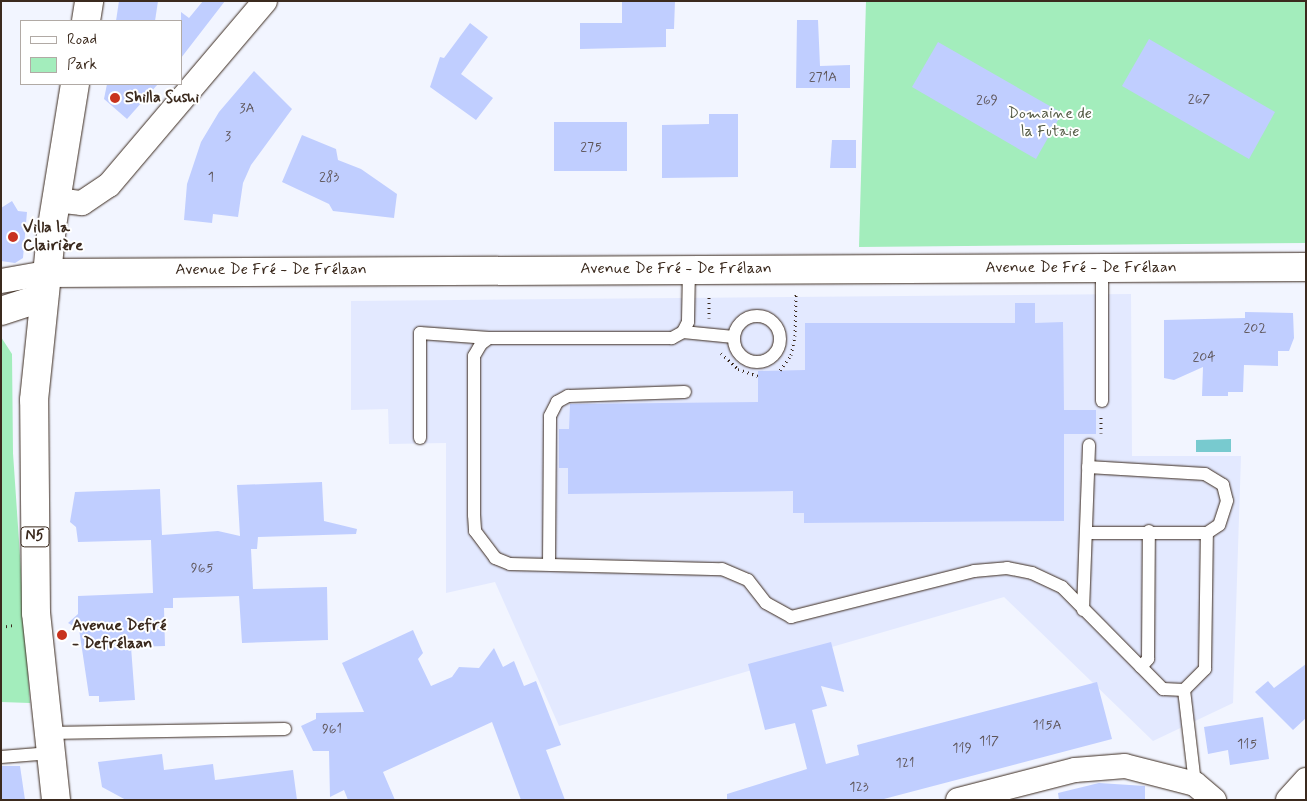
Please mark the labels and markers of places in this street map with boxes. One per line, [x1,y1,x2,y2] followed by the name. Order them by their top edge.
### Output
[125,88,198,108] place label: Shilla Sushi
[109,92,121,104] marker: Shilla Sushi
[23,218,83,256] place label: Villa la Clairière
[7,231,19,243] marker: Villa la Clairière
[72,616,166,654] place label: Avenue Defré - Defrélaan
[56,629,68,641] marker: Avenue Defré - Defrélaan

